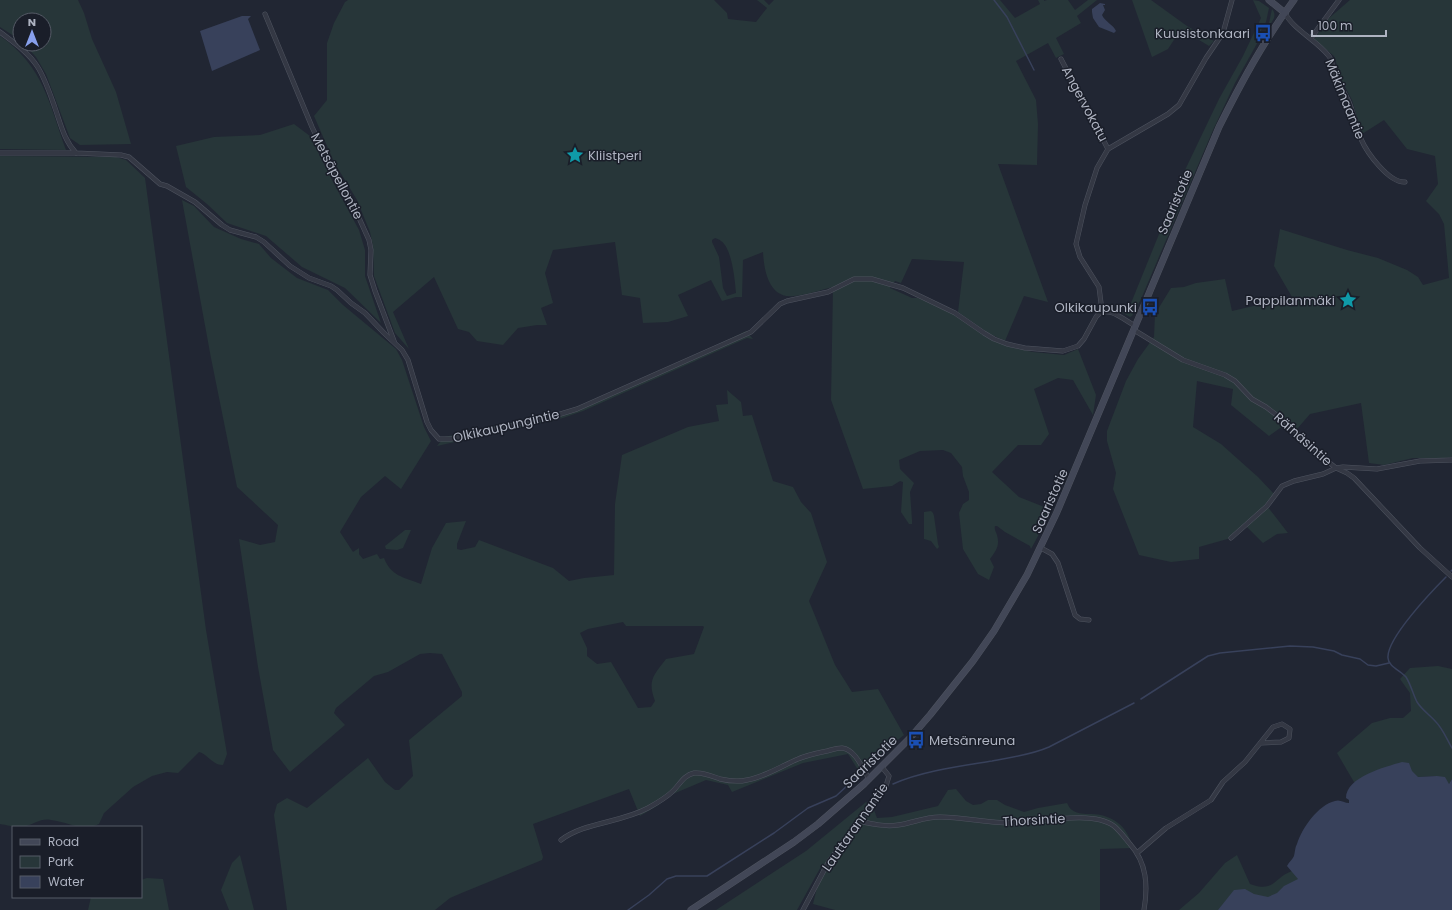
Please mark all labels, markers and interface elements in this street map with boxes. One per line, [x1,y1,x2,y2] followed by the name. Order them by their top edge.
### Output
[12,12,52,52] north arrow
[1312,12,1386,38] scale bar
[28,14,36,30] text: N
[1318,17,1352,34] text: 100 m
[1253,23,1273,43] bus stop icon: Kuusistonkaari
[1155,24,1250,43] place label: Kuusistonkaari
[1320,56,1370,142] street label: Mäkimaantie
[1057,63,1113,145] street label: Angervokatu
[306,129,368,223] street label: Metsäpellontie
[565,145,585,165] place icon: Kliistperi
[588,146,642,165] place label: Kliistperi
[1153,166,1197,238] street label: Saaristotie
[1338,290,1358,310] place icon: Pappilanmäki
[1246,291,1335,310] place label: Pappilanmäki
[1140,297,1160,317] bus stop icon: Olkikaupunki
[1055,298,1137,317] place label: Olkikaupunki
[451,405,561,447] street label: Olkikaupungintie
[1270,408,1336,470] street label: Räfnäsintie
[1027,466,1073,536] street label: Saaristotie
[906,730,926,750] bus stop icon: Metsänreuna
[839,731,901,793] street label: Saaristotie
[929,731,1015,750] place label: Metsänreuna
[817,779,893,875] street label: Lauttarannantie
[1002,809,1066,831] street label: Thorsintie
[12,826,142,898] legend
[48,833,79,850] text: Road
[48,853,75,870] text: Park
[48,873,85,890] text: Water

